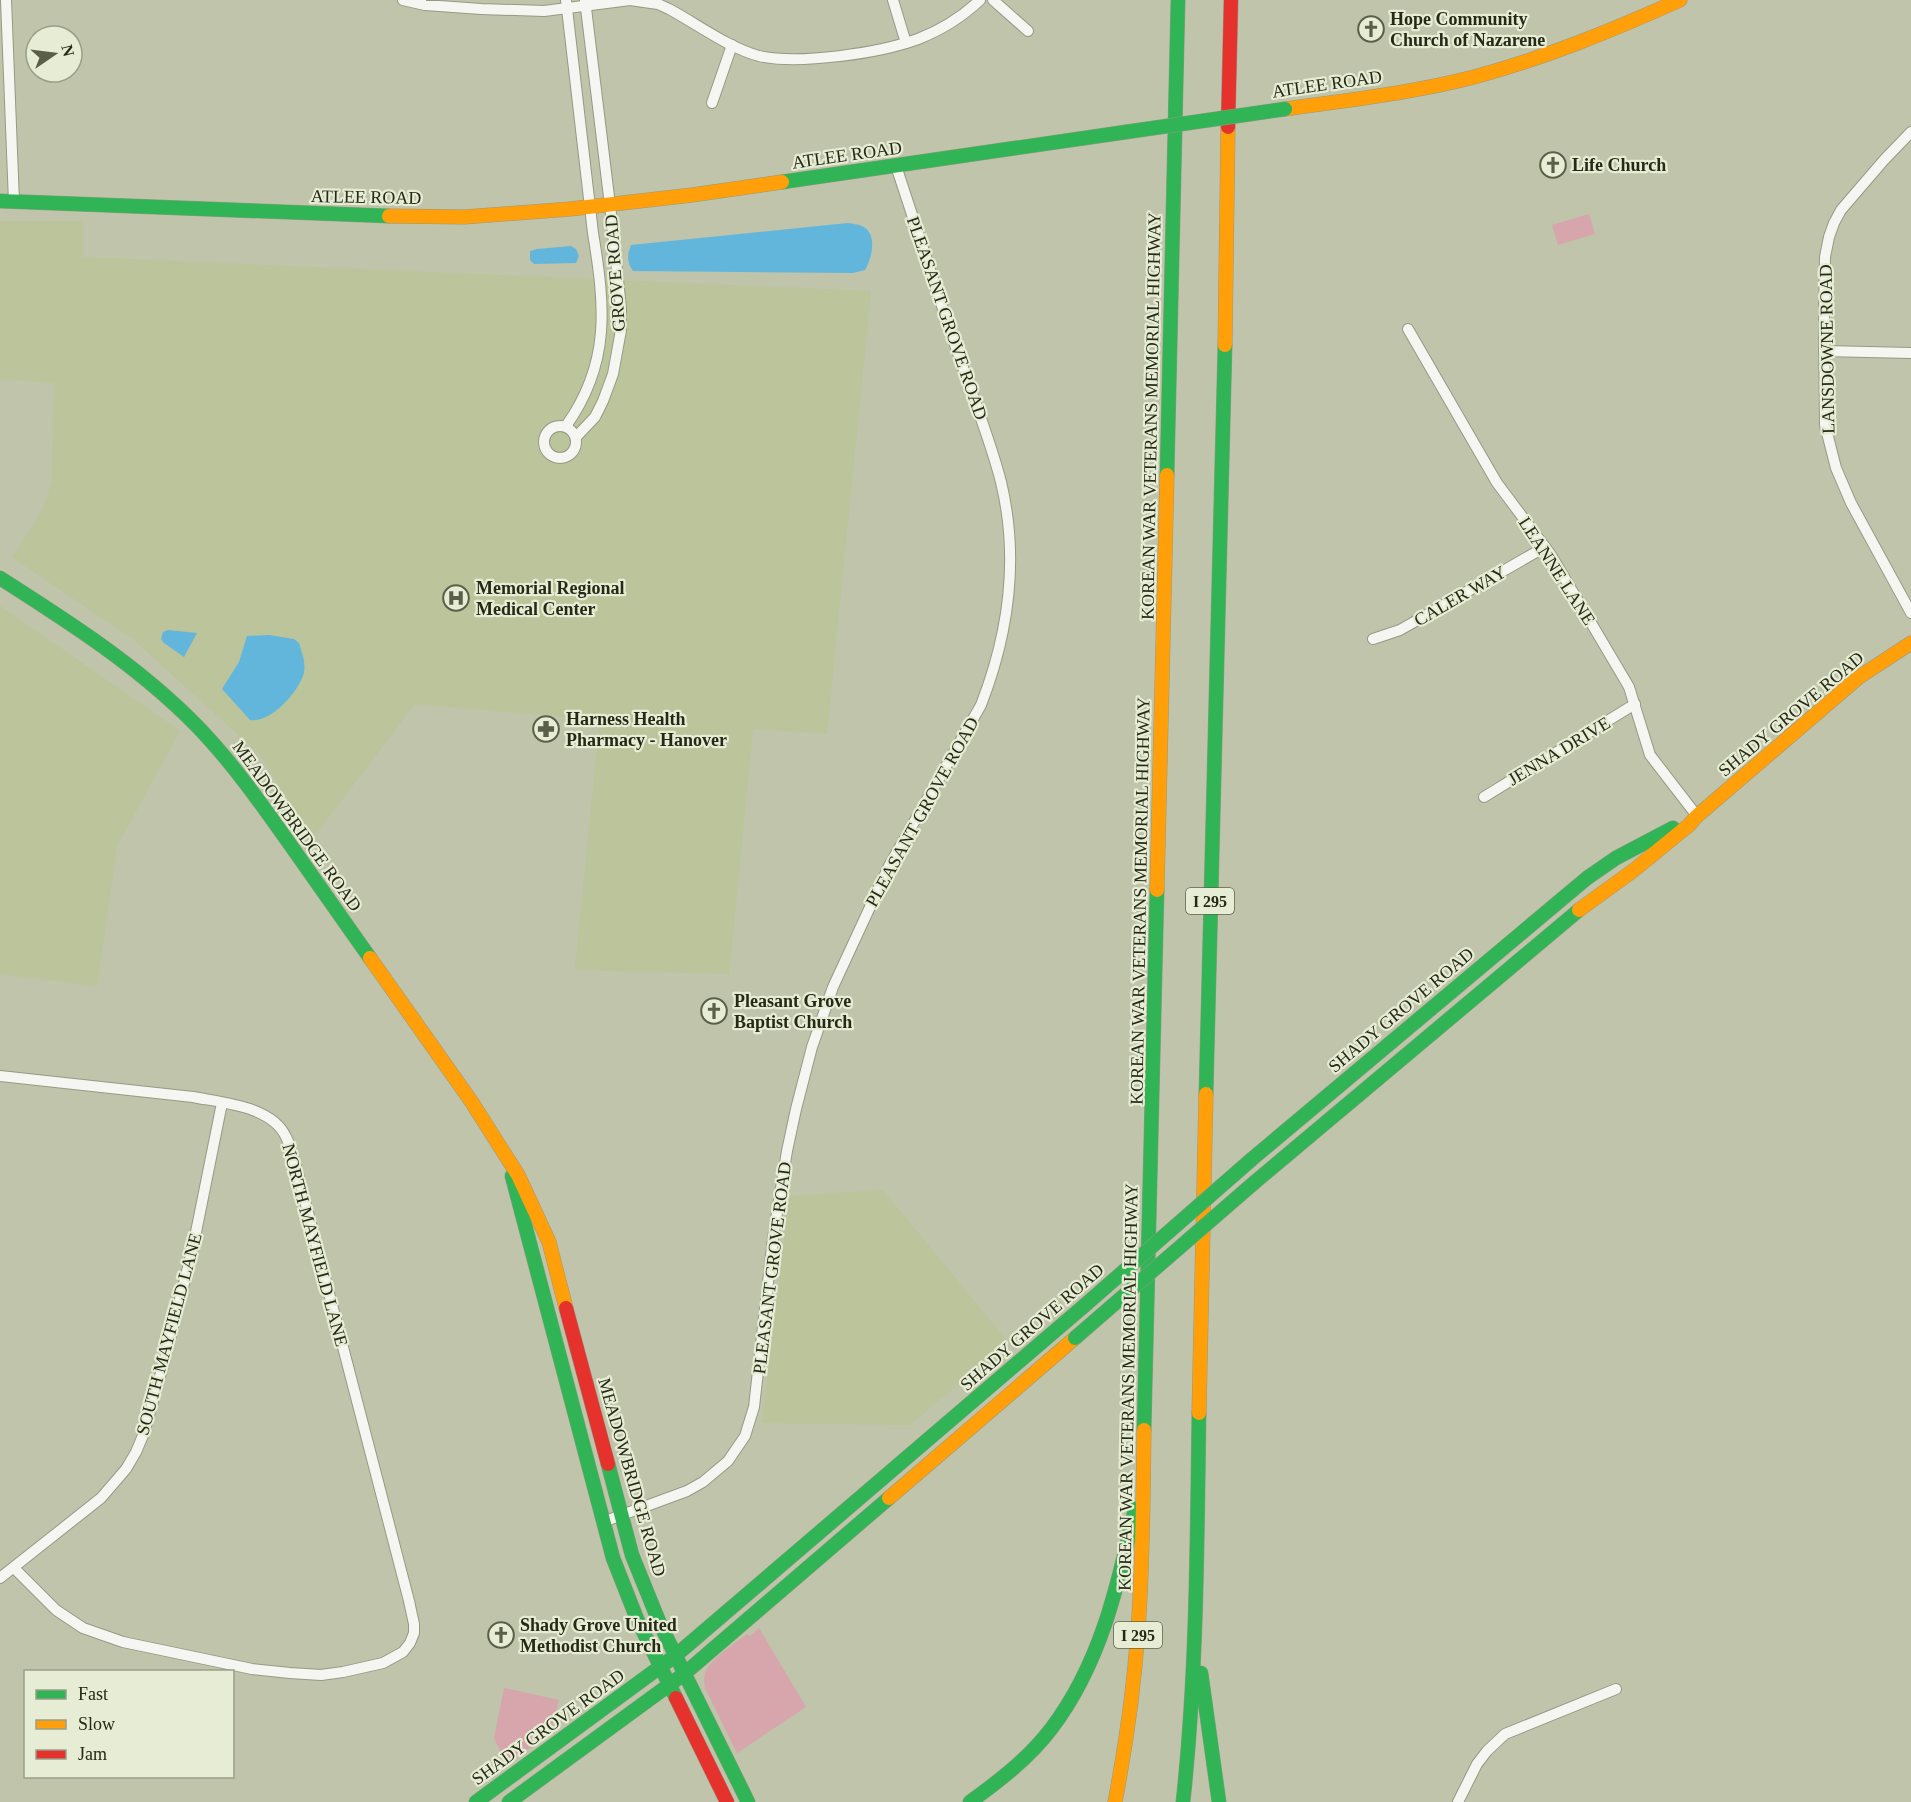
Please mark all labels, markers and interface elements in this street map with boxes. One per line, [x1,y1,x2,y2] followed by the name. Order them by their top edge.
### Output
[1390,9,1545,50] place label: Hope Community Church of Nazarene
[1356,14,1386,44] church icon: Hope Community Church of Nazarene
[24,24,84,84] north arrow
[58,43,78,59] text: N
[1271,66,1383,102] street label: ATLEE ROAD
[791,137,903,173] street label: ATLEE ROAD
[1538,150,1568,180] church icon: Life Church
[1572,155,1666,175] place label: Life Church
[311,186,421,208] street label: ATLEE ROAD
[1137,212,1165,620] street label: KOREAN WAR VETERANS MEMORIAL HIGHWAY
[601,214,629,332] street label: GROVE ROAD
[903,214,991,422] street label: PLEASANT GROVE ROAD
[1816,264,1838,434] street label: LANSDOWNE ROAD
[1515,513,1599,629] street label: LEANNE LANE
[1411,562,1509,630] street label: CALER WAY
[476,578,624,619] place label: Memorial Regional Medical Center
[441,583,471,613] hospital icon: Memorial Regional Medical Center
[1714,647,1868,781] street label: SHADY GROVE ROAD
[1126,697,1154,1105] street label: KOREAN WAR VETERANS MEMORIAL HIGHWAY
[566,709,727,750] place label: Harness Health Pharmacy - Hanover
[1504,713,1614,789] street label: JENNA DRIVE
[531,714,561,744] pharmacy icon: Harness Health Pharmacy - Hanover
[861,714,983,910] street label: PLEASANT GROVE ROAD
[229,737,365,915] street label: MEADOWBRIDGE ROAD
[1186,888,1234,914] road number: I 295
[1324,943,1478,1077] street label: SHADY GROVE ROAD
[734,991,852,1032] place label: Pleasant Grove Baptist Church
[699,996,729,1026] church icon: Pleasant Grove Baptist Church
[278,1141,352,1349] street label: NORTH MAYFIELD LANE
[749,1161,795,1375] street label: PLEASANT GROVE ROAD
[1114,1183,1142,1591] street label: KOREAN WAR VETERANS MEMORIAL HIGHWAY
[132,1231,206,1437] street label: SOUTH MAYFIELD LANE
[956,1259,1108,1395] street label: SHADY GROVE ROAD
[594,1375,670,1579] street label: MEADOWBRIDGE ROAD
[520,1615,677,1656] place label: Shady Grove United Methodist Church
[486,1620,516,1650] church icon: Shady Grove United Methodist Church
[1114,1622,1162,1648] road number: I 295
[468,1665,628,1789] street label: SHADY GROVE ROAD
[24,1670,234,1778] legend
[78,1684,108,1704] text: Fast
[78,1714,115,1734] text: Slow
[78,1744,107,1764] text: Jam

